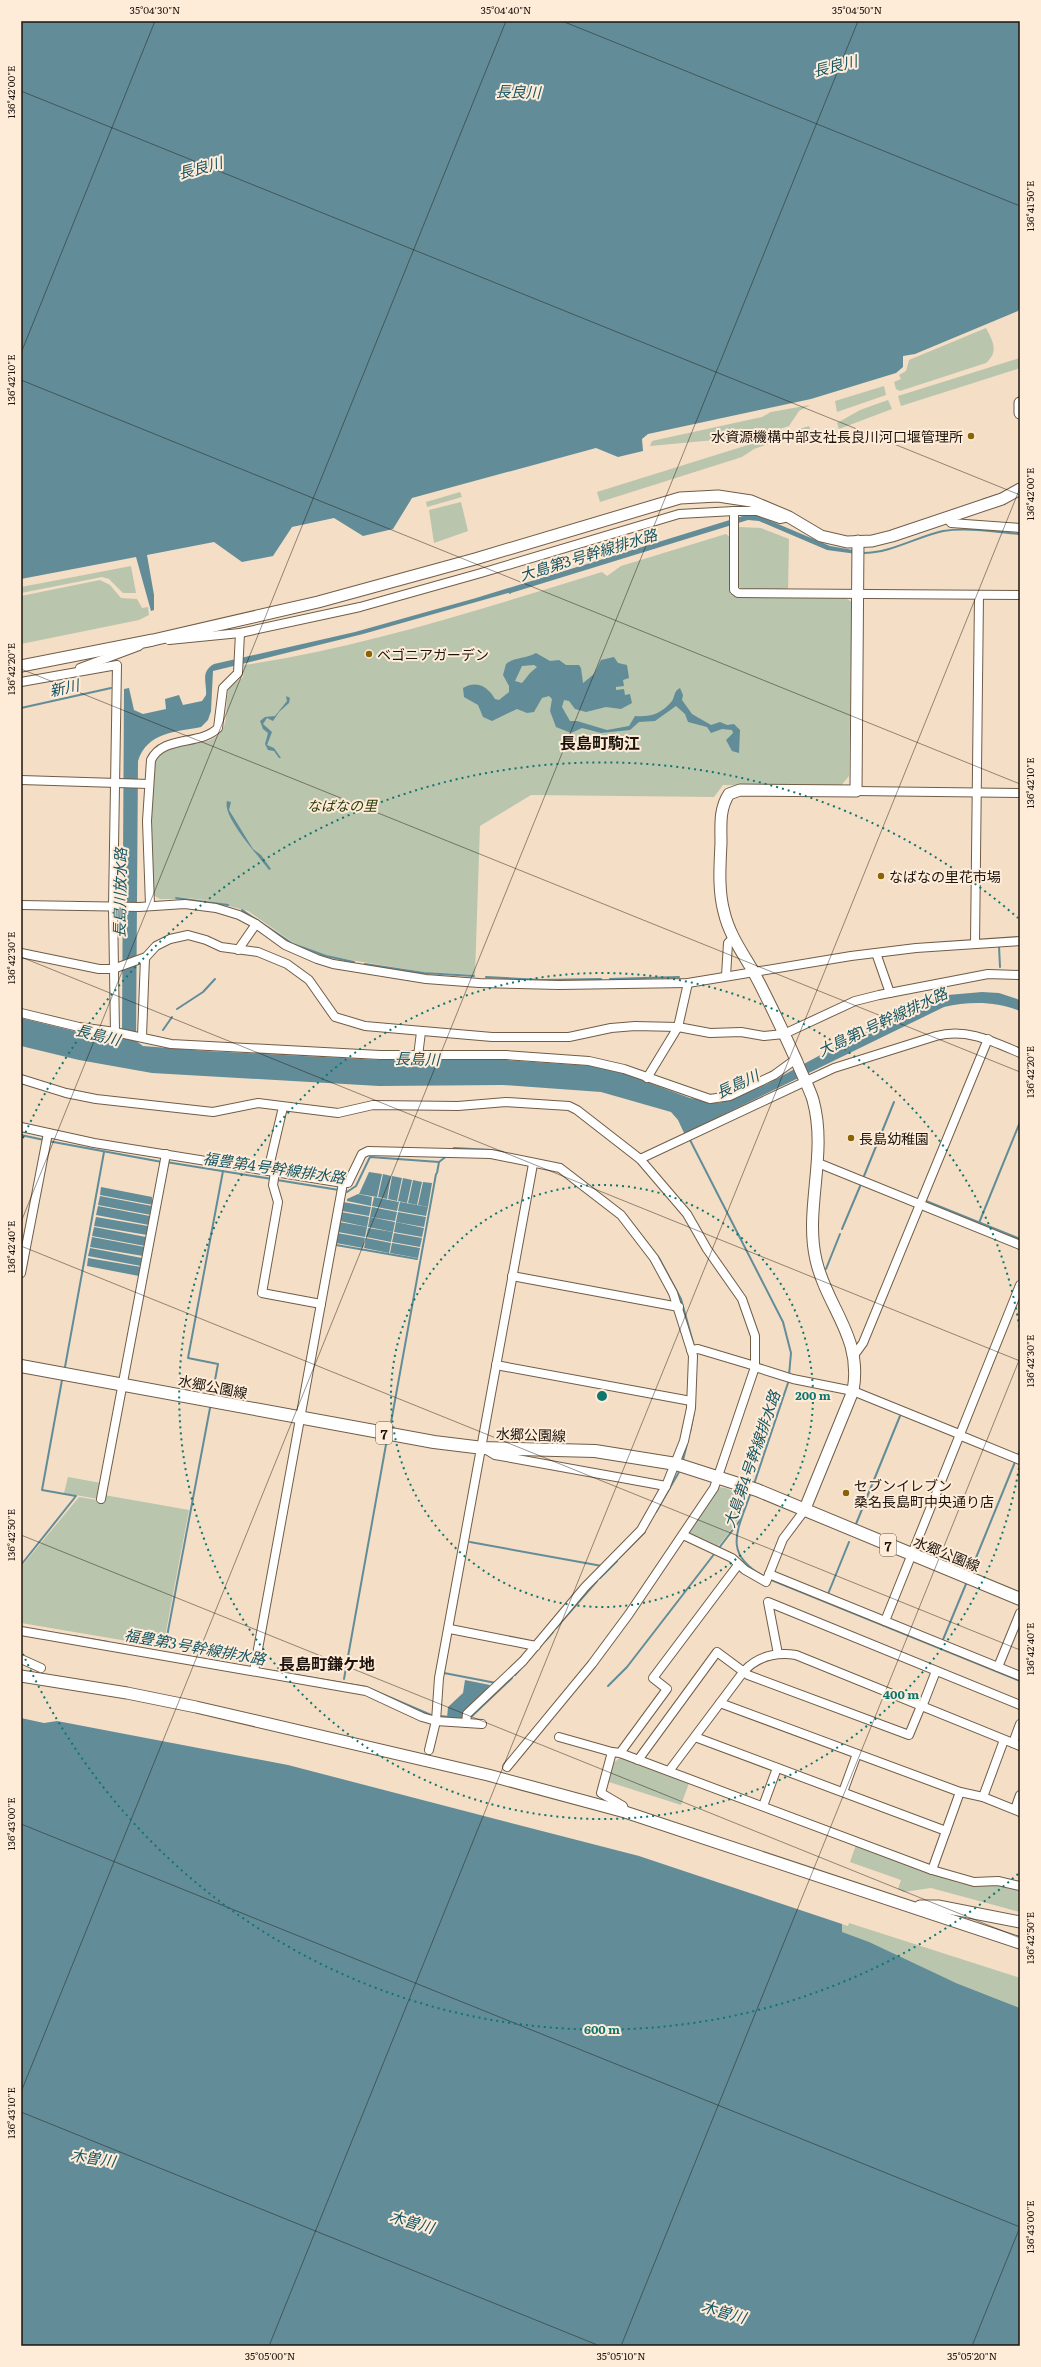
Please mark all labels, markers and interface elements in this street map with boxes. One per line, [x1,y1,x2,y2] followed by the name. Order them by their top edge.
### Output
[130,2,180,17] text: 35°04'30"N
[481,2,531,17] text: 35°04'40"N
[832,2,882,17] text: 35°04'50"N
[810,48,862,82] water label: 長良川
[3,66,18,118] text: 136°42'00"E
[495,79,543,103] water label: 長良川
[175,150,227,184] water label: 長良川
[1022,181,1037,231] text: 136°41'50"E
[3,354,18,406] text: 136°42'10"E
[711,426,963,446] place label: 水資源機構中部支社長良川河口堰管理所
[966,431,976,441] marker: 水資源機構中部支社長良川河口堰管理所
[1022,468,1037,520] text: 136°42'00"E
[516,522,662,586] water label: 大島第3号幹線排水路
[3,643,18,695] text: 136°42'20"E
[377,644,489,664] place label: ベゴニアガーデン
[364,649,374,659] marker: ベゴニアガーデン
[47,672,83,701] water label: 新川
[560,730,640,754] district label: 長島町駒江
[1022,757,1037,809] text: 136°42'10"E
[307,795,378,815] park label: なばなの里
[107,846,131,938] water label: 長島川放水路
[889,866,1001,886] place label: なばなの里花市場
[876,871,886,881] marker: なばなの里花市場
[3,932,18,984] text: 136°42'30"E
[813,980,952,1061] water label: 大島第1号幹線排水路
[73,1017,125,1051] water label: 長島川
[394,1046,442,1070] water label: 長島川
[1022,1046,1037,1098] text: 136°42'20"E
[712,1062,764,1103] water label: 長島川
[859,1128,929,1148] place label: 長島幼稚園
[846,1133,856,1143] marker: 長島幼稚園
[201,1146,349,1189] water label: 福豊第4号幹線排水路
[3,1221,18,1273] text: 136°42'40"E
[1022,1335,1037,1387] text: 136°42'30"E
[177,1370,249,1402] street label: 水郷公園線
[717,1386,786,1530] water label: 大島第4号幹線排水路
[795,1386,831,1404] text: 200 m
[595,1389,609,1403] centre of rings
[376,1422,392,1444] road number: 7
[496,1423,566,1445] street label: 水郷公園線
[854,1475,994,1511] place label: セブンイレブン 桑名長島町中央通り店
[841,1488,851,1498] marker: セブンイレブン 桑名長島町中央通り店
[3,1509,18,1561] text: 136°42'50"E
[911,1531,983,1575] street label: 水郷公園線
[880,1534,896,1556] road number: 7
[123,1622,269,1670] water label: 福豊第3号幹線排水路
[1022,1623,1037,1675] text: 136°42'40"E
[279,1651,375,1675] district label: 長島町鎌ケ地
[883,1685,919,1703] text: 400 m
[3,1797,18,1851] text: 136°43'00"E
[1022,1912,1037,1964] text: 136°42'50"E
[584,2020,620,2038] text: 600 m
[3,2087,18,2139] text: 136°43'10"E
[69,2142,119,2172] water label: 木曽川
[1022,2200,1037,2254] text: 136°43'00"E
[387,2204,439,2239] water label: 木曽川
[699,2294,751,2329] water label: 木曽川
[245,2348,295,2363] text: 35°05'00"N
[596,2348,646,2363] text: 35°05'10"N
[947,2348,997,2363] text: 35°05'20"N

